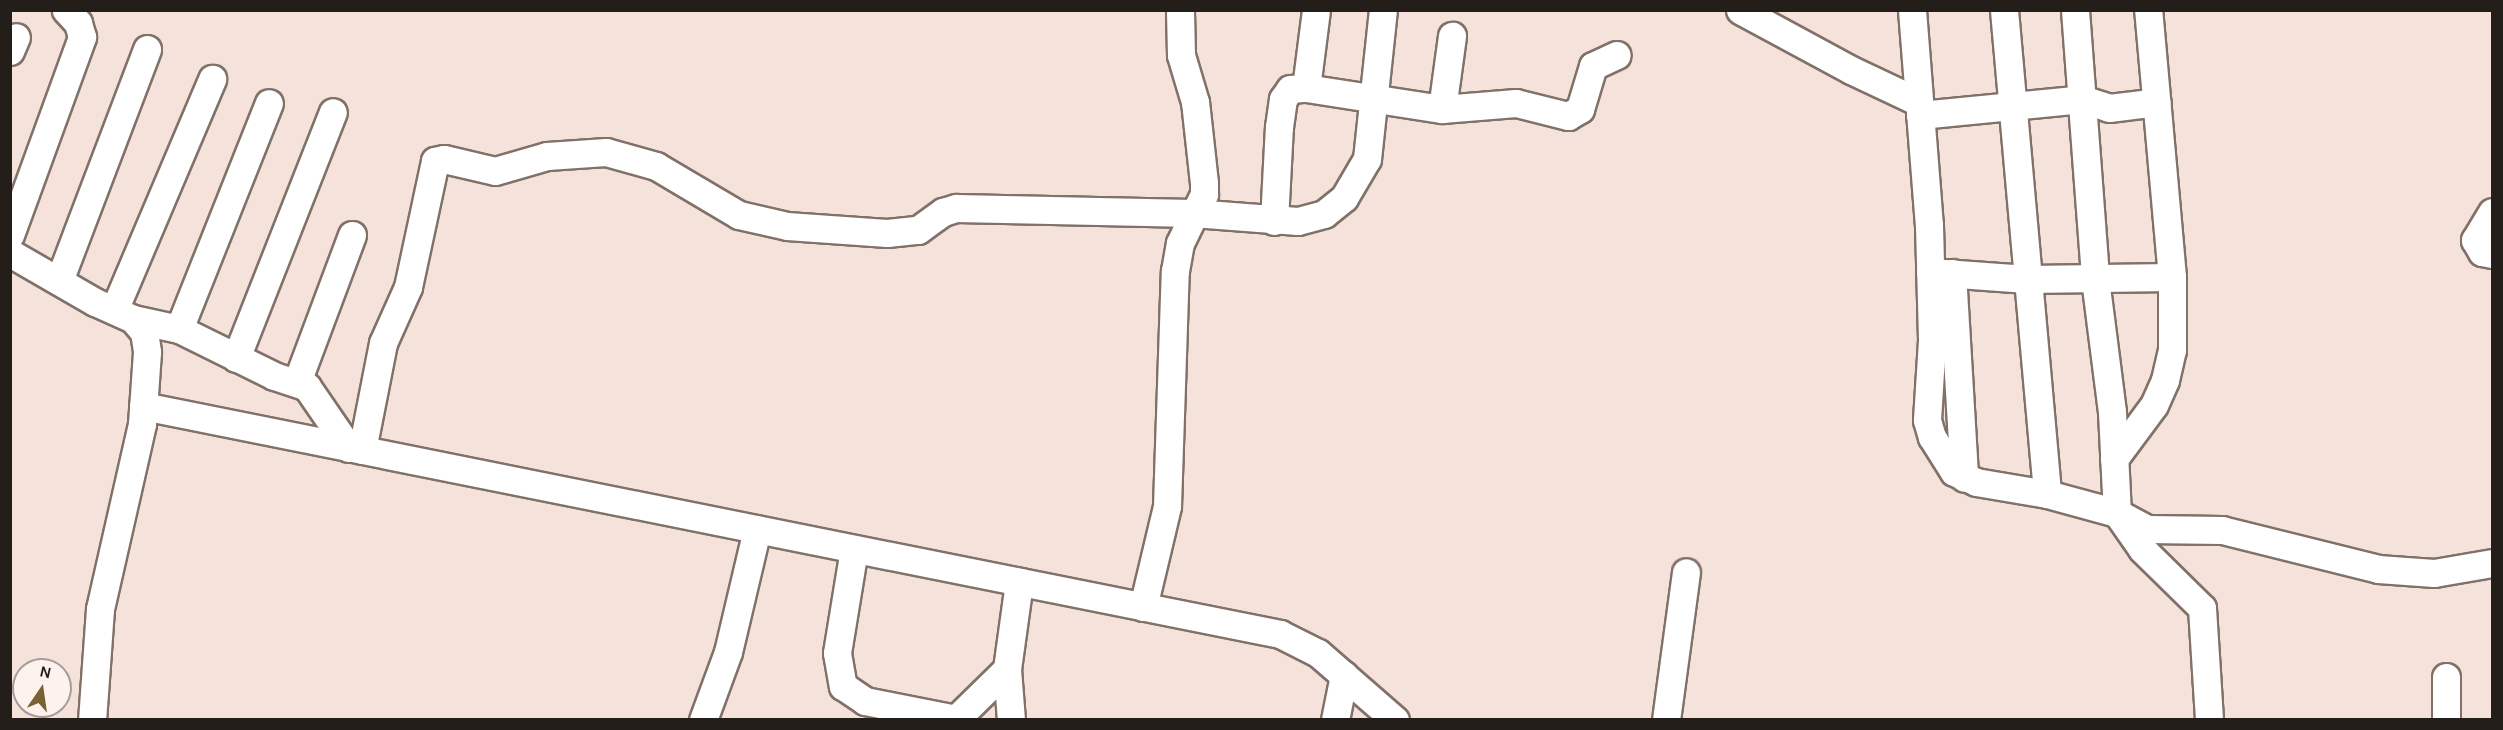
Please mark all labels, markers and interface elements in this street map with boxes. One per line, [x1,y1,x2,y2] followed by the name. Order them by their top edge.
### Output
[12,658,72,718] north arrow
[38,661,53,682] text: N

